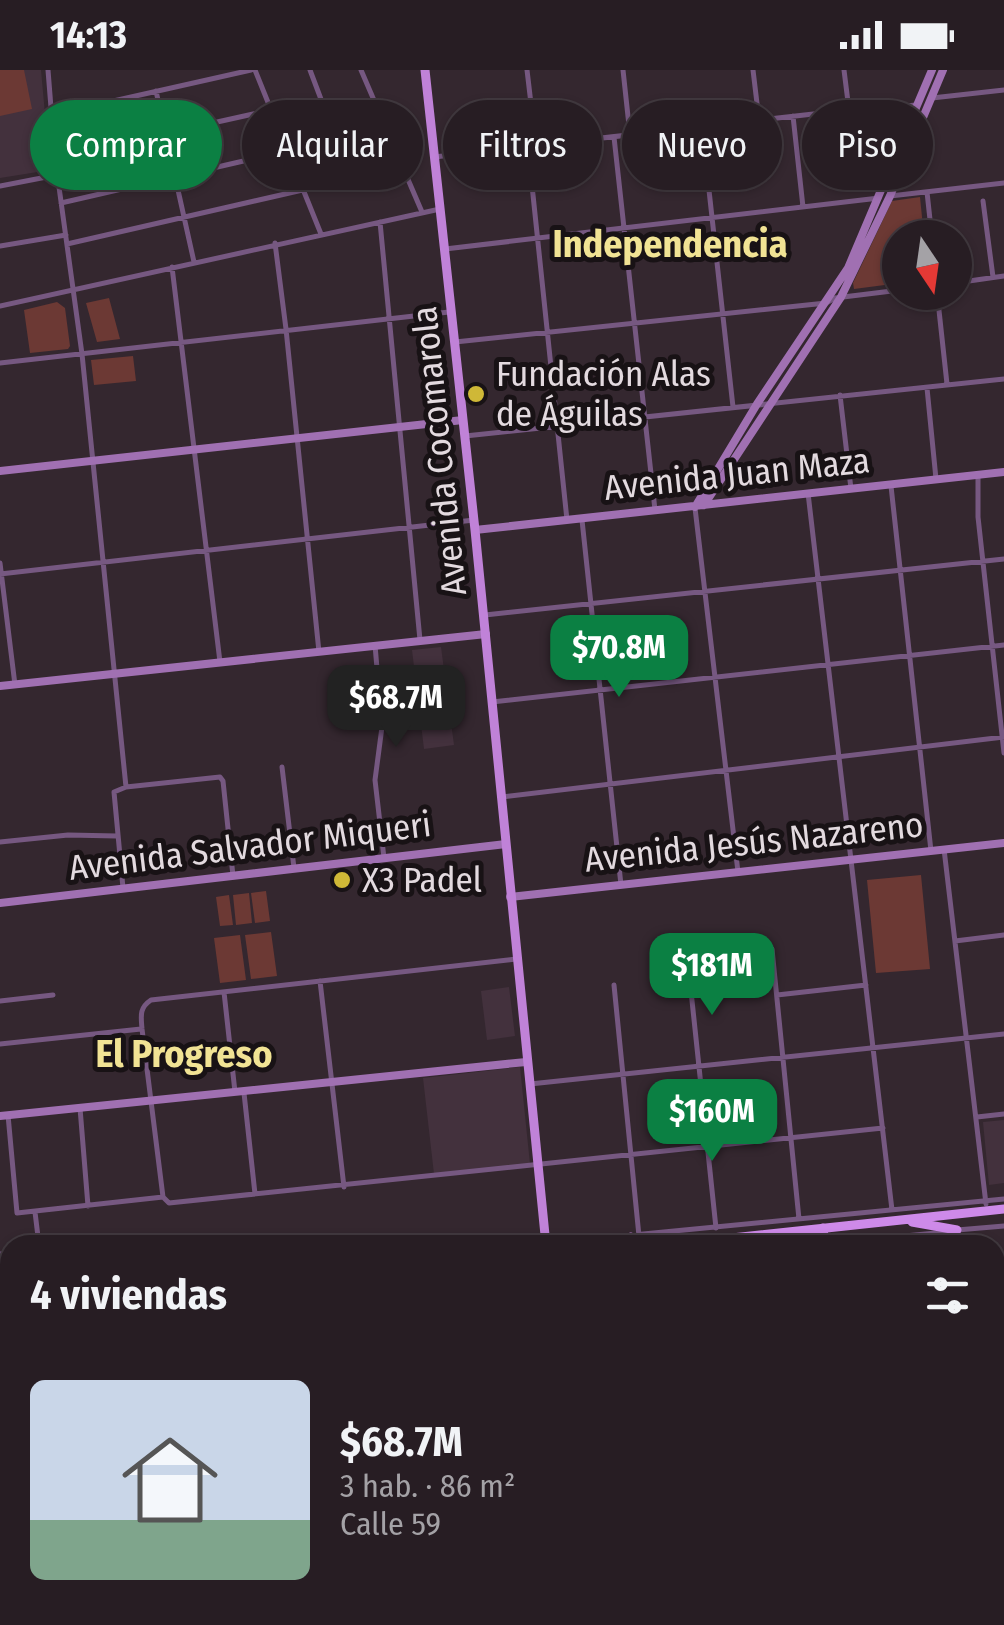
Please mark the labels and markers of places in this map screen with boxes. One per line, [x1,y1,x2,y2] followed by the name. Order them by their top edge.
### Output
[496,353,711,435] place label: Fundación Alas de Águilas
[465,383,487,405] marker: Fundación Alas de Águilas
[538,615,700,700] pin: $70.8M
[315,665,477,750] pin: $68.7M
[362,859,482,901] place label: X3 Padel
[331,869,353,891] marker: X3 Padel
[642,933,782,1018] pin: $181M
[642,1079,782,1164] pin: $160M

